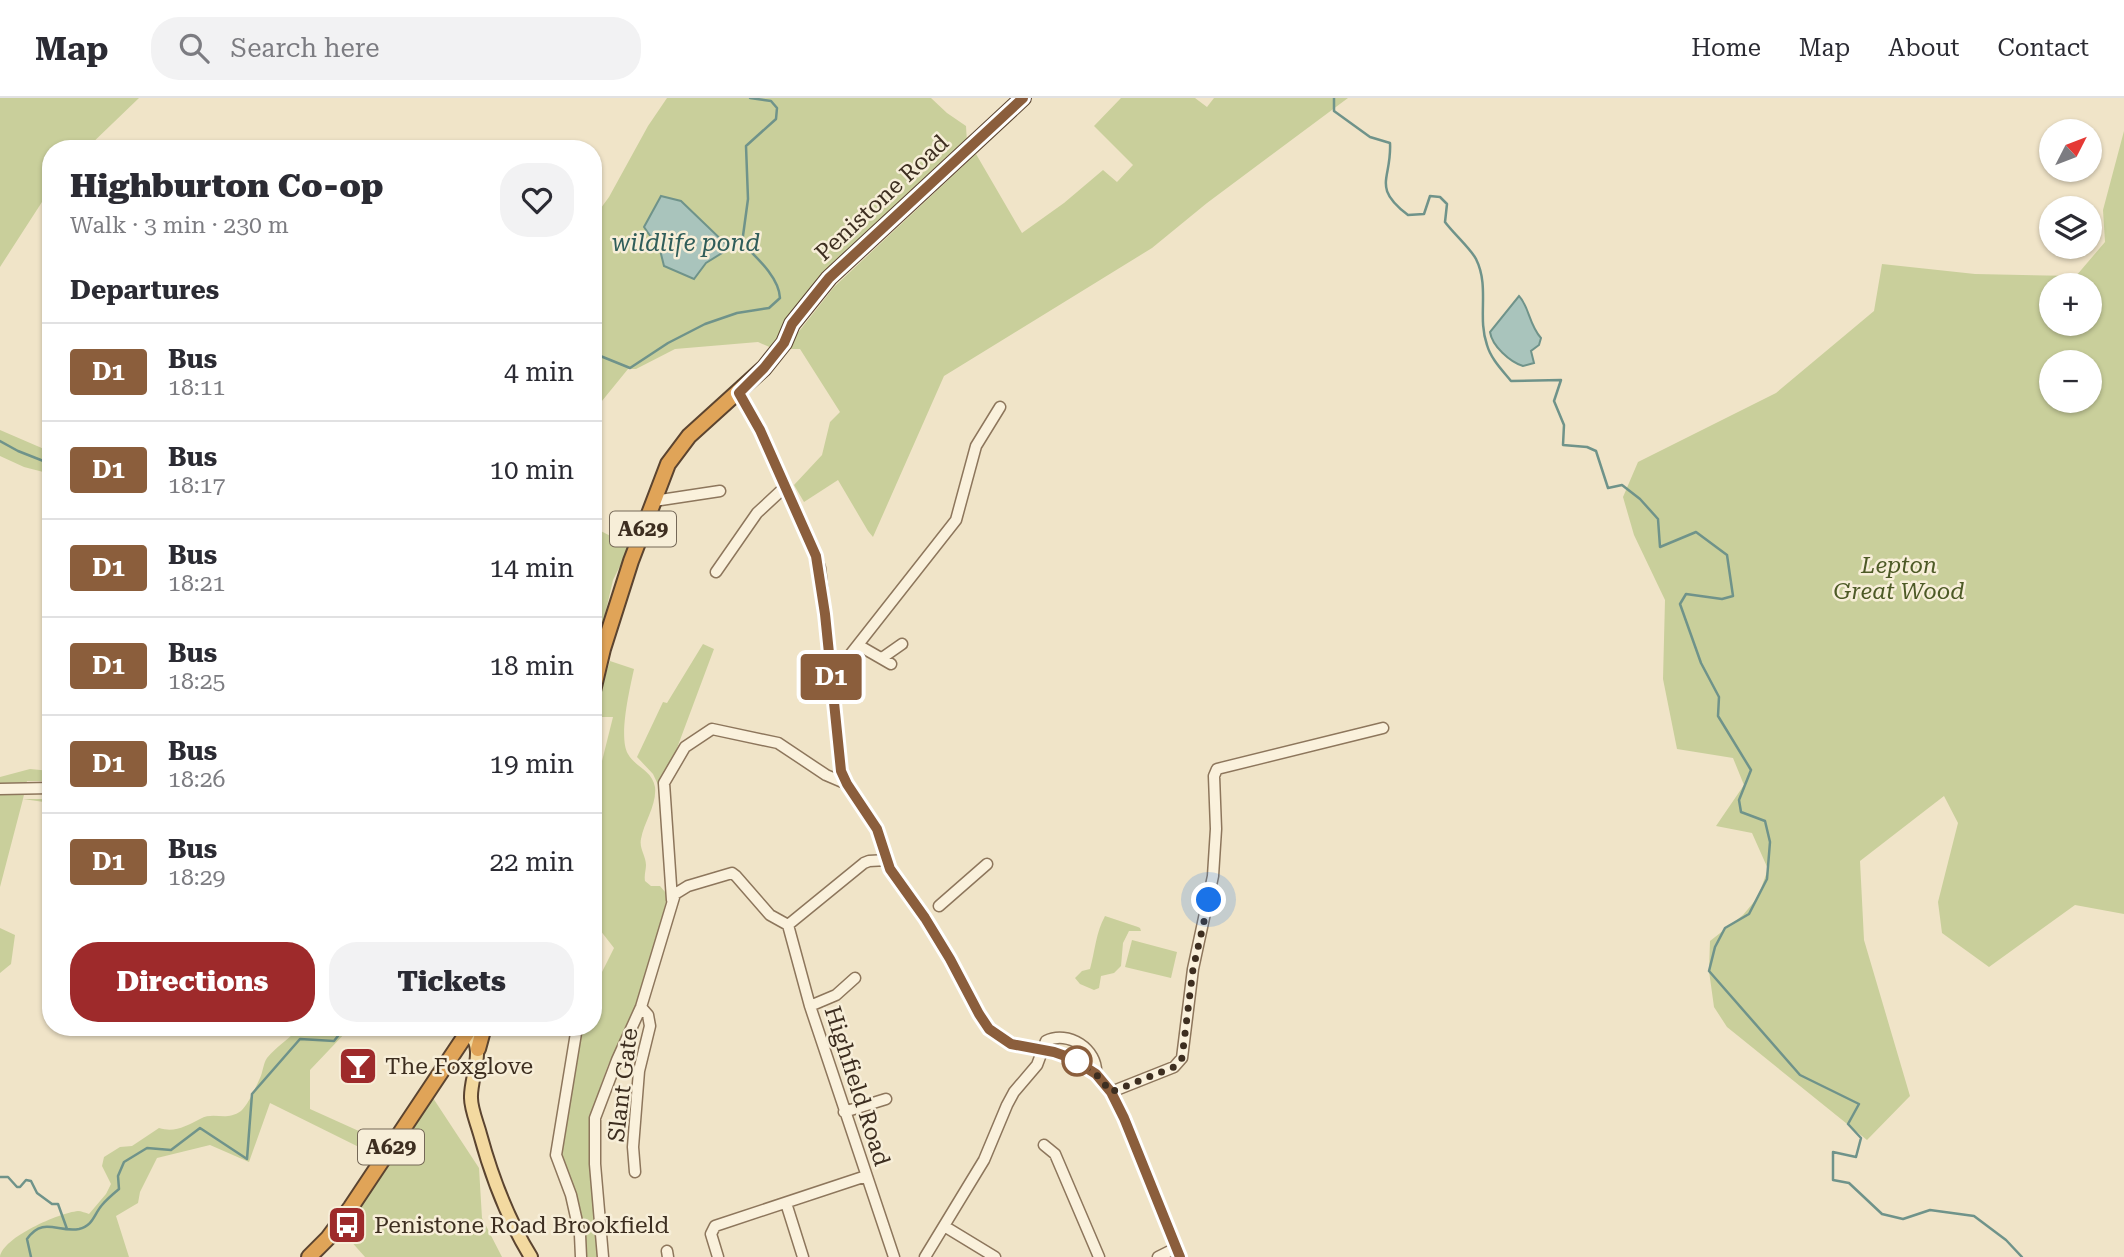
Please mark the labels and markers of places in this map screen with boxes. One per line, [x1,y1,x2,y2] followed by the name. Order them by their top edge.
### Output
[337,1045,379,1087] bar icon: The Foxglove
[1062,1046,1092,1076] unlabelled marker
[385,1053,533,1080] place label: The Foxglove
[326,1204,368,1246] bus stop icon: Penistone Road Brookfield
[374,1212,669,1239] place label: Penistone Road Brookfield

